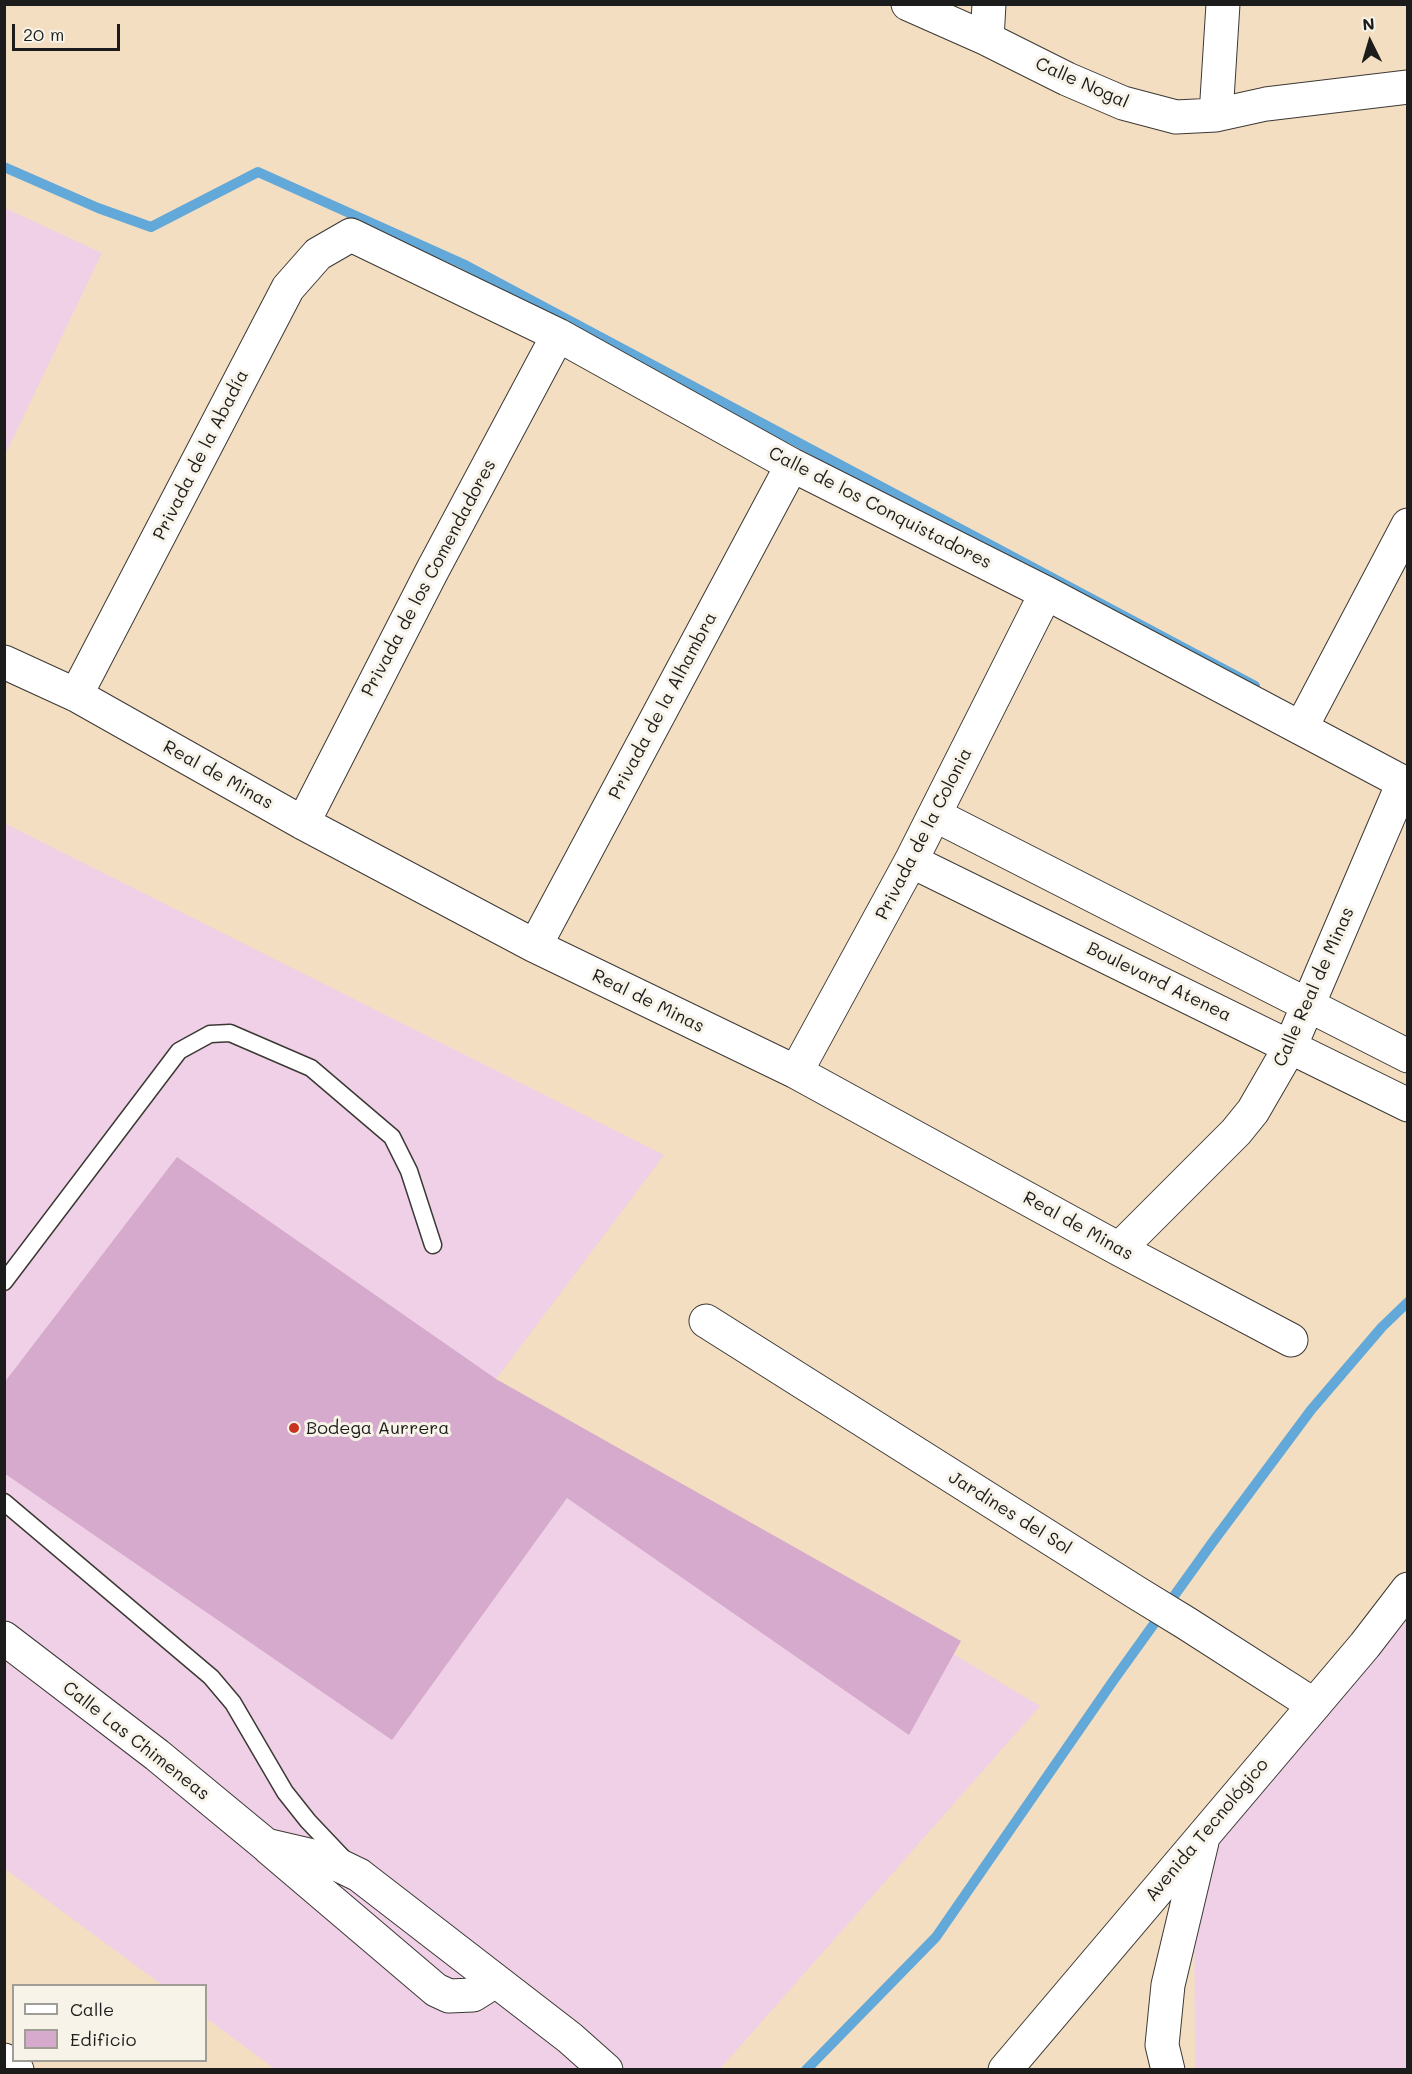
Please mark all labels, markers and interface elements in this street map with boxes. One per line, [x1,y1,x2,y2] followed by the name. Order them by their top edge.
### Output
[15,12,123,50] scale bar
[1340,12,1400,72] north arrow
[1361,13,1375,35] text: N
[23,22,64,46] text: 20 m
[1032,53,1132,113] street label: Calle Nogal
[149,366,253,544] street label: Privada de la Abadía
[765,442,995,574] street label: Calle de los Conquistadores
[357,456,501,700] street label: Privada de los Comendadores
[604,609,722,803] street label: Privada de la Alhambra
[159,736,277,814] street label: Real de Minas
[871,745,977,923] street label: Privada de la Colonia
[1269,904,1359,1070] street label: Calle Real de Minas
[1083,938,1235,1026] street label: Boulevard Atenea
[588,964,708,1038] street label: Real de Minas
[1019,1187,1137,1265] street label: Real de Minas
[306,1417,450,1439] place label: Bodega Aurrera
[287,1421,301,1435] marker: Bodega Aurrera
[945,1467,1075,1559] street label: Jardines del Sol
[58,1677,214,1805] street label: Calle Las Chimeneas
[1141,1754,1273,1906] street label: Avenida Tecnológico
[12,1984,207,2062] legend
[70,1997,114,2021] text: Calle
[70,2027,137,2051] text: Edificio

